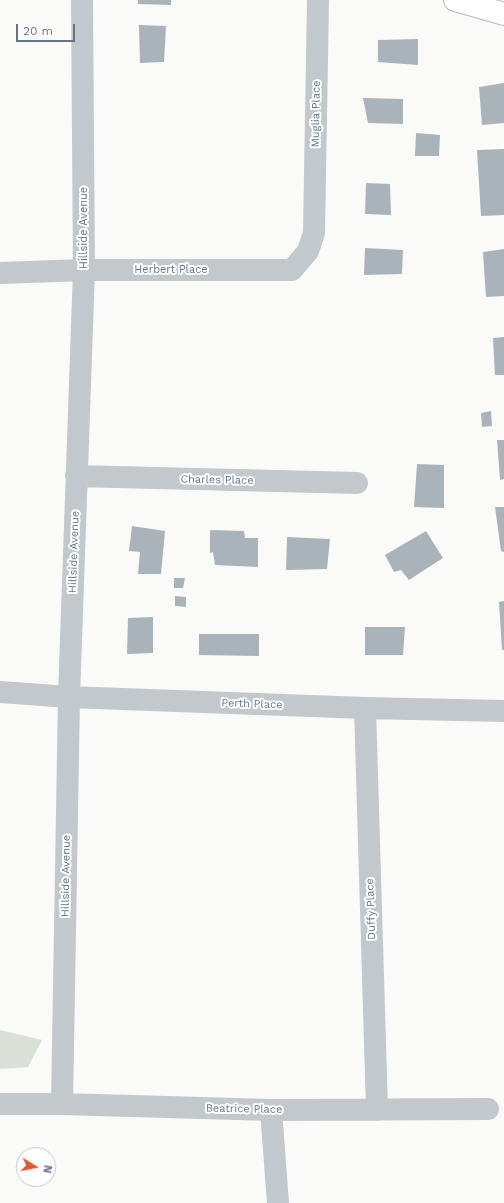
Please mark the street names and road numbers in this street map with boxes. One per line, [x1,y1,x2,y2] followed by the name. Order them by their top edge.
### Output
[309,80,323,148] street label: Muglia Place
[77,187,91,269] street label: Hillside Avenue
[134,263,208,277] street label: Herbert Place
[180,473,254,487] street label: Charles Place
[66,511,82,593] street label: Hillside Avenue
[221,696,283,712] street label: Perth Place
[59,835,73,917] street label: Hillside Avenue
[363,878,379,940] street label: Duffy Place
[206,1102,282,1116] street label: Beatrice Place

